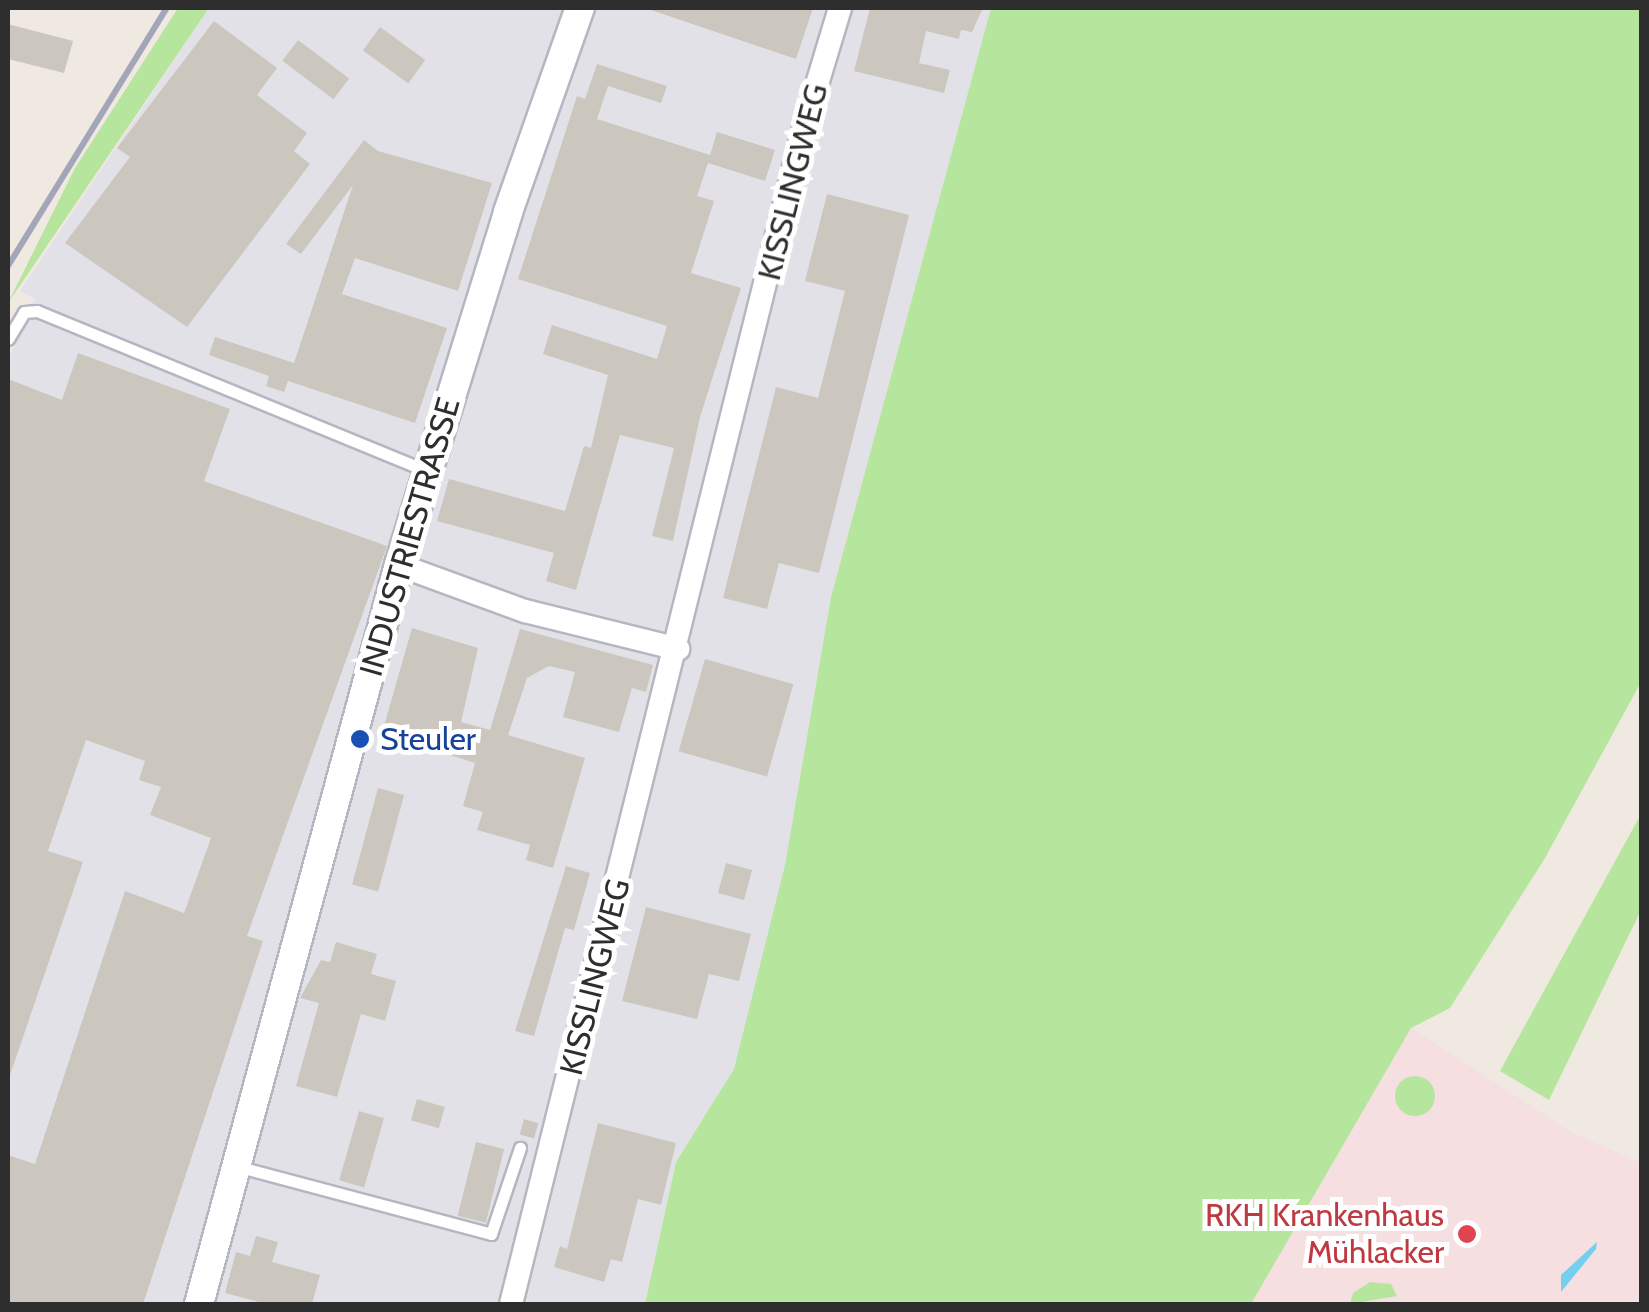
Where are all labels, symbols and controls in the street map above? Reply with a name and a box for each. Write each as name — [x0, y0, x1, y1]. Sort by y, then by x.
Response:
street label: KISSLINGWEG — [750, 80, 836, 284]
street label: INDUSTRIESTRASSE — [352, 393, 468, 681]
place label: Steuler — [380, 720, 476, 758]
marker: Steuler — [349, 728, 371, 750]
street label: KISSLINGWEG — [552, 875, 638, 1079]
place label: RKH Krankenhaus Mühlacker — [1205, 1197, 1444, 1272]
marker: RKH Krankenhaus Mühlacker — [1454, 1221, 1480, 1247]

